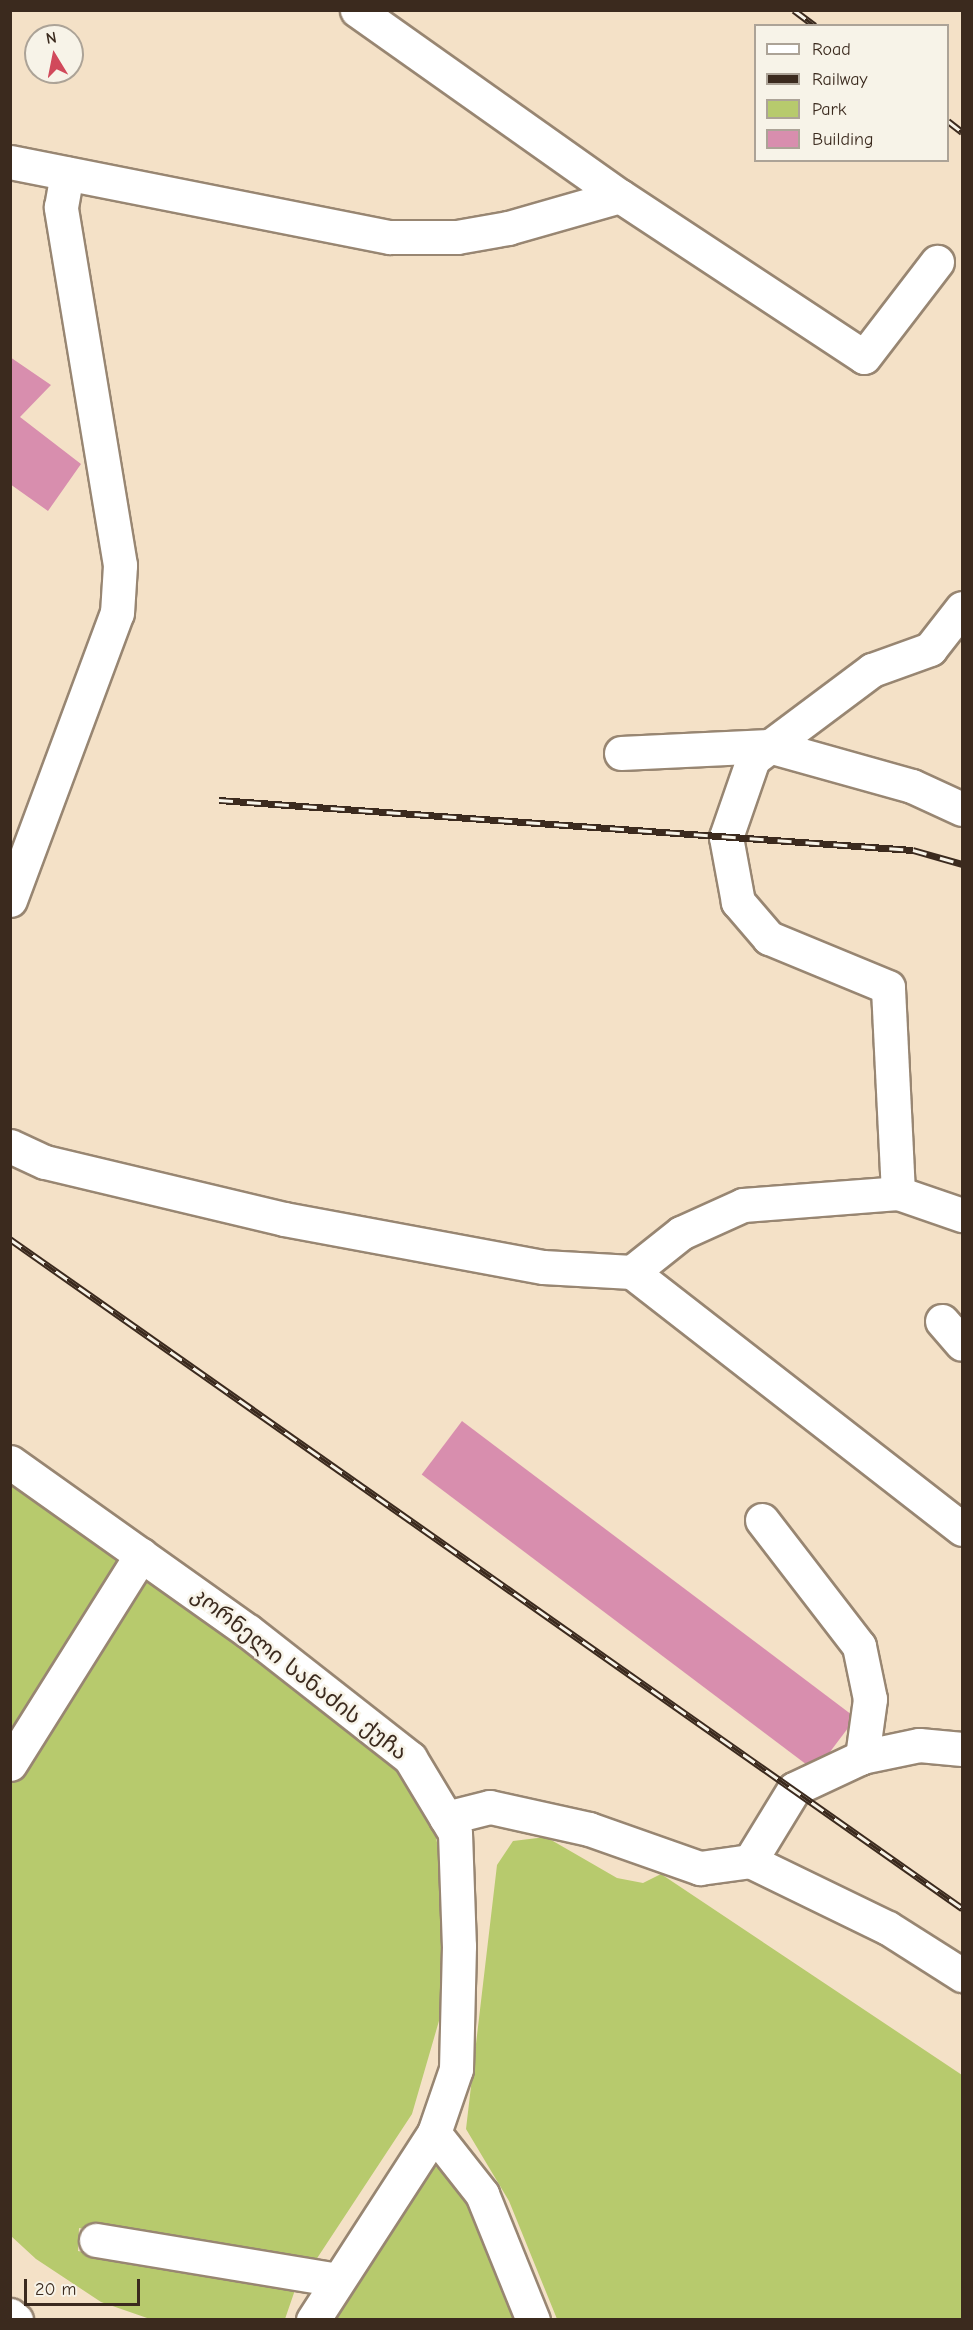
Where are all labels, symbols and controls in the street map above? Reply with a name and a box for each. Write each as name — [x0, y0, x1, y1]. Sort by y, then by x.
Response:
north arrow — [24, 24, 84, 84]
legend — [754, 24, 949, 162]
text: N — [45, 28, 58, 48]
text: Road — [812, 39, 851, 60]
text: Railway — [812, 69, 868, 90]
text: Park — [812, 99, 846, 120]
text: Building — [812, 129, 874, 150]
street label: კორნელი სანაძის ქუჩა — [186, 1582, 412, 1766]
scale bar — [27, 2267, 142, 2305]
text: 20 m — [35, 2279, 76, 2300]

